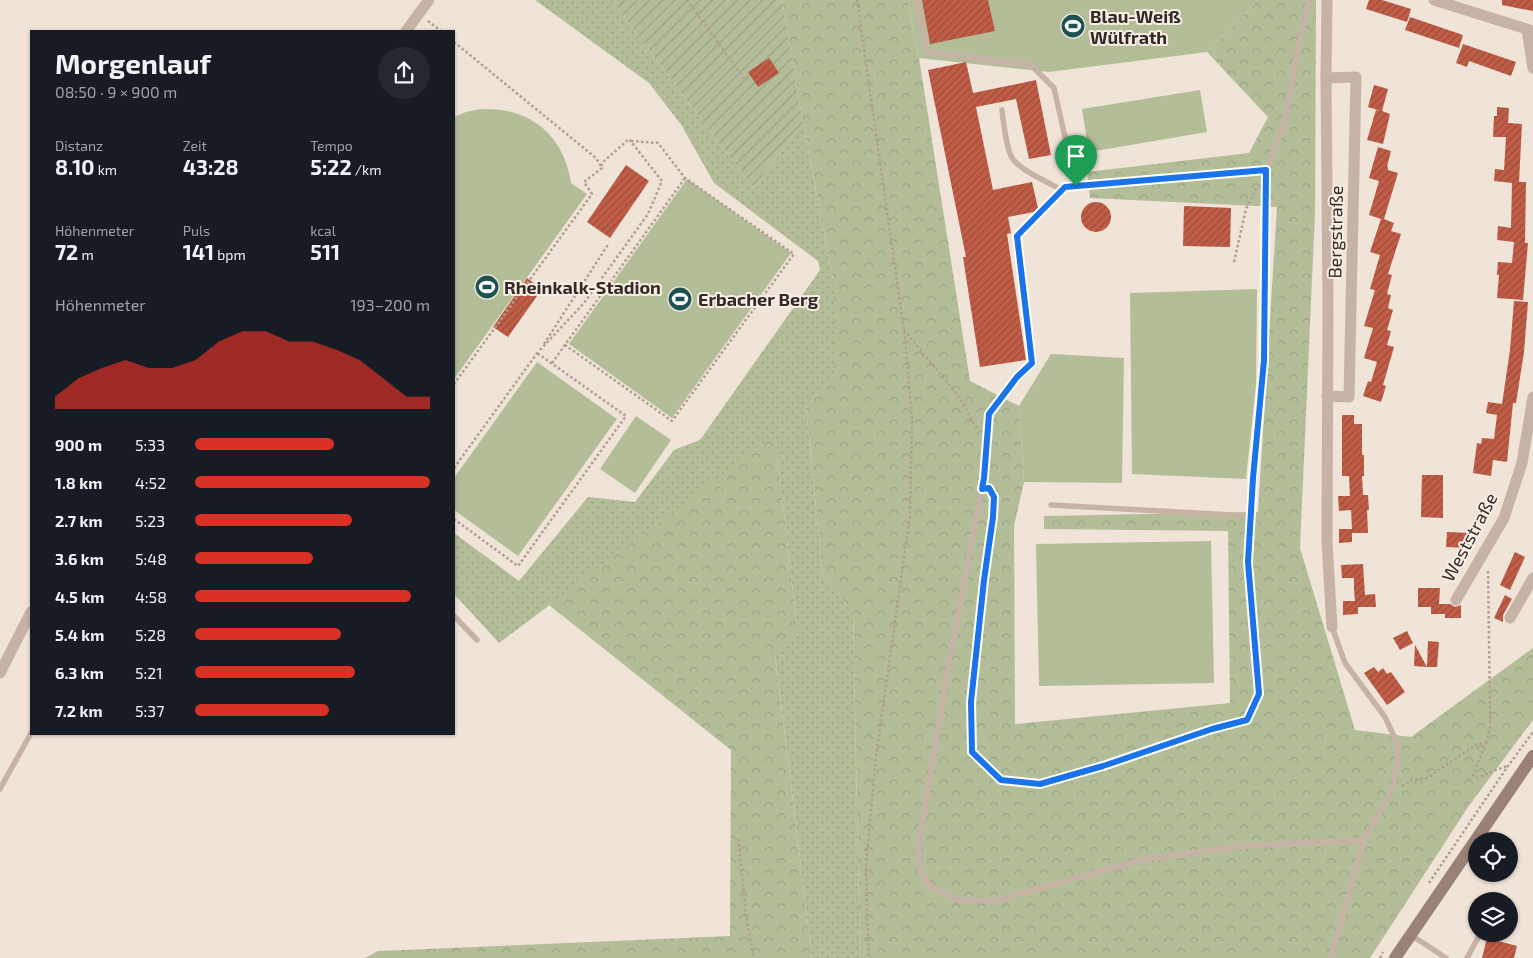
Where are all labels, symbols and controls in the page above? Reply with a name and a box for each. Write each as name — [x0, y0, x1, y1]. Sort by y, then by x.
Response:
place label: Blau-Weiß Wülfrath — [1090, 5, 1181, 48]
sports icon: Blau-Weiß Wülfrath — [1060, 13, 1086, 39]
text: Morgenlauf — [55, 46, 211, 80]
button: share — [378, 47, 430, 99]
text: 08:50 · 9 × 900 m — [55, 82, 177, 101]
pin — [1055, 135, 1097, 186]
text: Distanz — [55, 137, 103, 154]
text: Zeit — [183, 137, 207, 154]
text: Tempo — [310, 137, 353, 154]
icon: arrive — [1062, 142, 1090, 170]
text: 8.10 — [55, 154, 95, 179]
text: 43:28 — [183, 154, 239, 179]
text: 5:22 — [310, 154, 352, 179]
text: km — [95, 161, 117, 178]
text: /km — [352, 161, 381, 178]
street label: Bergstraße — [1323, 185, 1347, 279]
text: Höhenmeter — [55, 222, 134, 239]
text: Puls — [183, 222, 210, 239]
text: kcal — [310, 222, 336, 239]
text: 72 — [55, 239, 78, 264]
text: 141 — [183, 239, 214, 264]
text: 511 — [310, 239, 340, 264]
text: m — [78, 246, 94, 263]
text: bpm — [214, 246, 246, 263]
sports icon: Rheinkalk-Stadion — [474, 274, 500, 300]
place label: Rheinkalk-Stadion — [504, 276, 661, 298]
sports icon: Erbacher Berg — [667, 286, 693, 312]
place label: Erbacher Berg — [698, 288, 819, 310]
text: Höhenmeter — [55, 295, 146, 314]
text: 193–200 m — [350, 295, 430, 314]
text: 900 m — [55, 435, 102, 454]
text: 5:33 — [135, 435, 165, 454]
text: 1.8 km — [55, 473, 102, 492]
text: 4:52 — [135, 473, 166, 492]
street label: Weststraße — [1436, 489, 1502, 585]
text: 2.7 km — [55, 511, 103, 530]
text: 5:23 — [135, 511, 165, 530]
text: 3.6 km — [55, 549, 104, 568]
text: 5:48 — [135, 549, 167, 568]
text: 4.5 km — [55, 587, 104, 606]
text: 4:58 — [135, 587, 167, 606]
text: 5.4 km — [55, 625, 104, 644]
text: 5:28 — [135, 625, 166, 644]
text: 6.3 km — [55, 663, 104, 682]
text: 5:21 — [135, 663, 163, 682]
text: 7.2 km — [55, 701, 102, 720]
text: 5:37 — [135, 701, 164, 720]
map controls — [1468, 832, 1518, 942]
button: locate — [1468, 832, 1518, 882]
button: layers — [1468, 892, 1518, 942]

